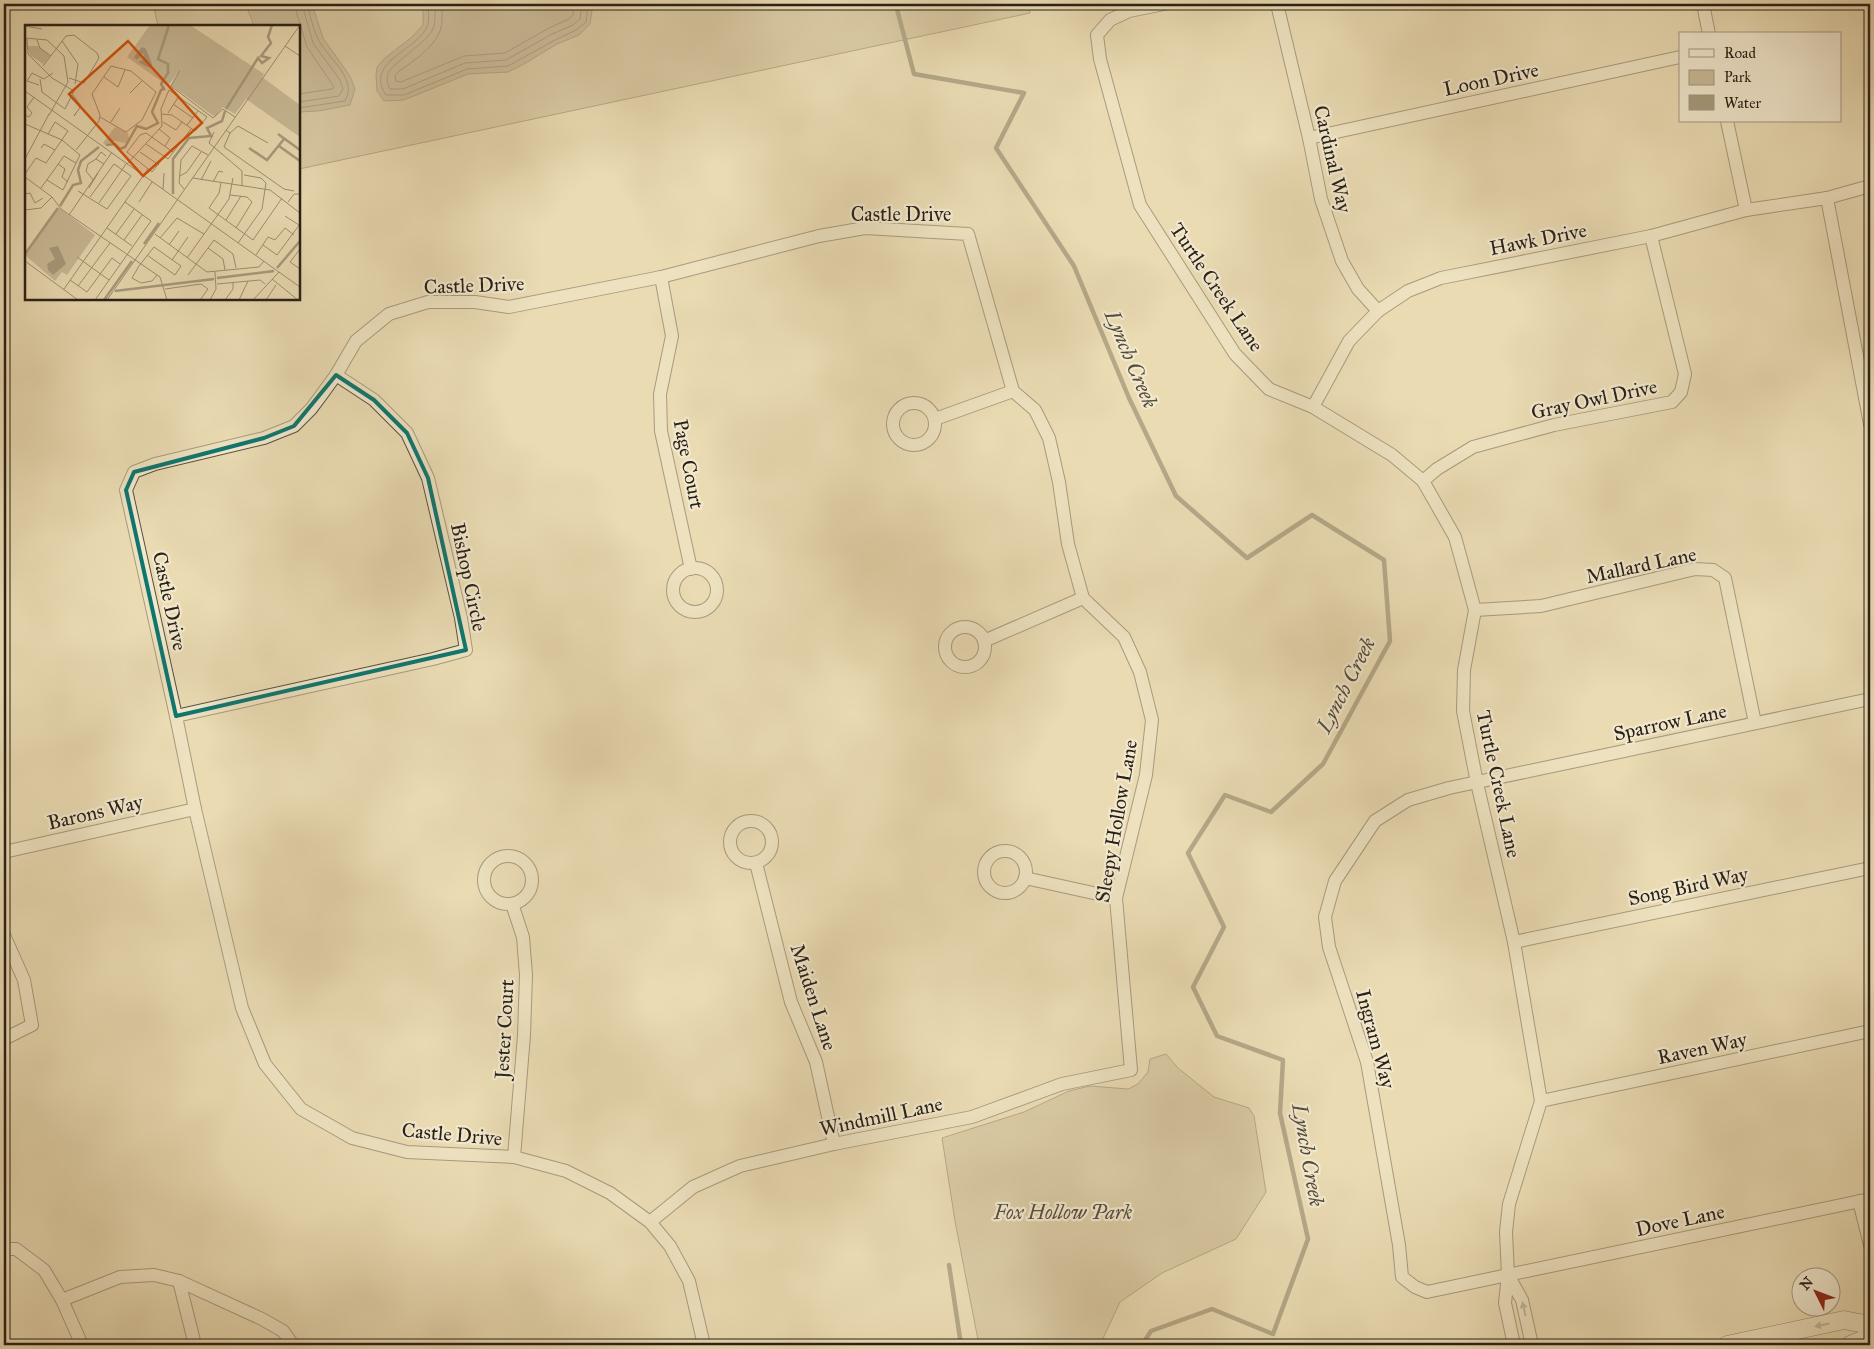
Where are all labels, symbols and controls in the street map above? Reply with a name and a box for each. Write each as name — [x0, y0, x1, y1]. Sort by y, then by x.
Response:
inset map — [25, 25, 300, 300]
legend — [1679, 32, 1842, 122]
text: Road — [1724, 44, 1756, 62]
street label: Loon Drive — [1441, 57, 1541, 101]
text: Park — [1724, 68, 1751, 86]
text: Water — [1724, 94, 1761, 112]
street label: Cardinal Way — [1309, 103, 1357, 216]
street label: Castle Drive — [851, 202, 951, 226]
street label: Turtle Creek Lane — [1165, 218, 1269, 356]
street label: Hawk Drive — [1487, 218, 1589, 260]
street label: Castle Drive — [423, 271, 525, 299]
water label: Lynch Creek — [1098, 305, 1164, 412]
street label: Gray Owl Drive — [1529, 374, 1659, 424]
street label: Page Court — [668, 417, 709, 511]
street label: Bishop Circle — [446, 521, 492, 633]
street label: Mallard Lane — [1583, 542, 1699, 588]
street label: Castle Drive — [148, 549, 192, 653]
water label: Lynch Creek — [1310, 632, 1381, 738]
street label: Sparrow Lane — [1611, 698, 1729, 746]
street label: Turtle Creek Lane — [1472, 708, 1526, 860]
street label: Sleepy Hollow Lane — [1090, 738, 1142, 904]
street label: Barons Way — [45, 789, 146, 835]
street label: Song Bird Way — [1626, 861, 1751, 911]
street label: Maiden Lane — [786, 941, 842, 1053]
street label: Jester Court — [489, 979, 520, 1081]
street label: Ingram Way — [1350, 987, 1401, 1092]
street label: Raven Way — [1655, 1027, 1749, 1069]
street label: Windmill Lane — [817, 1091, 945, 1141]
water label: Lynch Creek — [1286, 1101, 1330, 1209]
street label: Castle Drive — [401, 1118, 503, 1150]
street label: Dove Lane — [1633, 1199, 1727, 1241]
park label: Fox Hollow Park — [993, 1200, 1132, 1224]
north arrow — [1792, 1266, 1842, 1316]
text: N — [1796, 1273, 1817, 1294]
one-way arrow — [1520, 1301, 1528, 1316]
one-way arrow — [1815, 1321, 1830, 1329]

